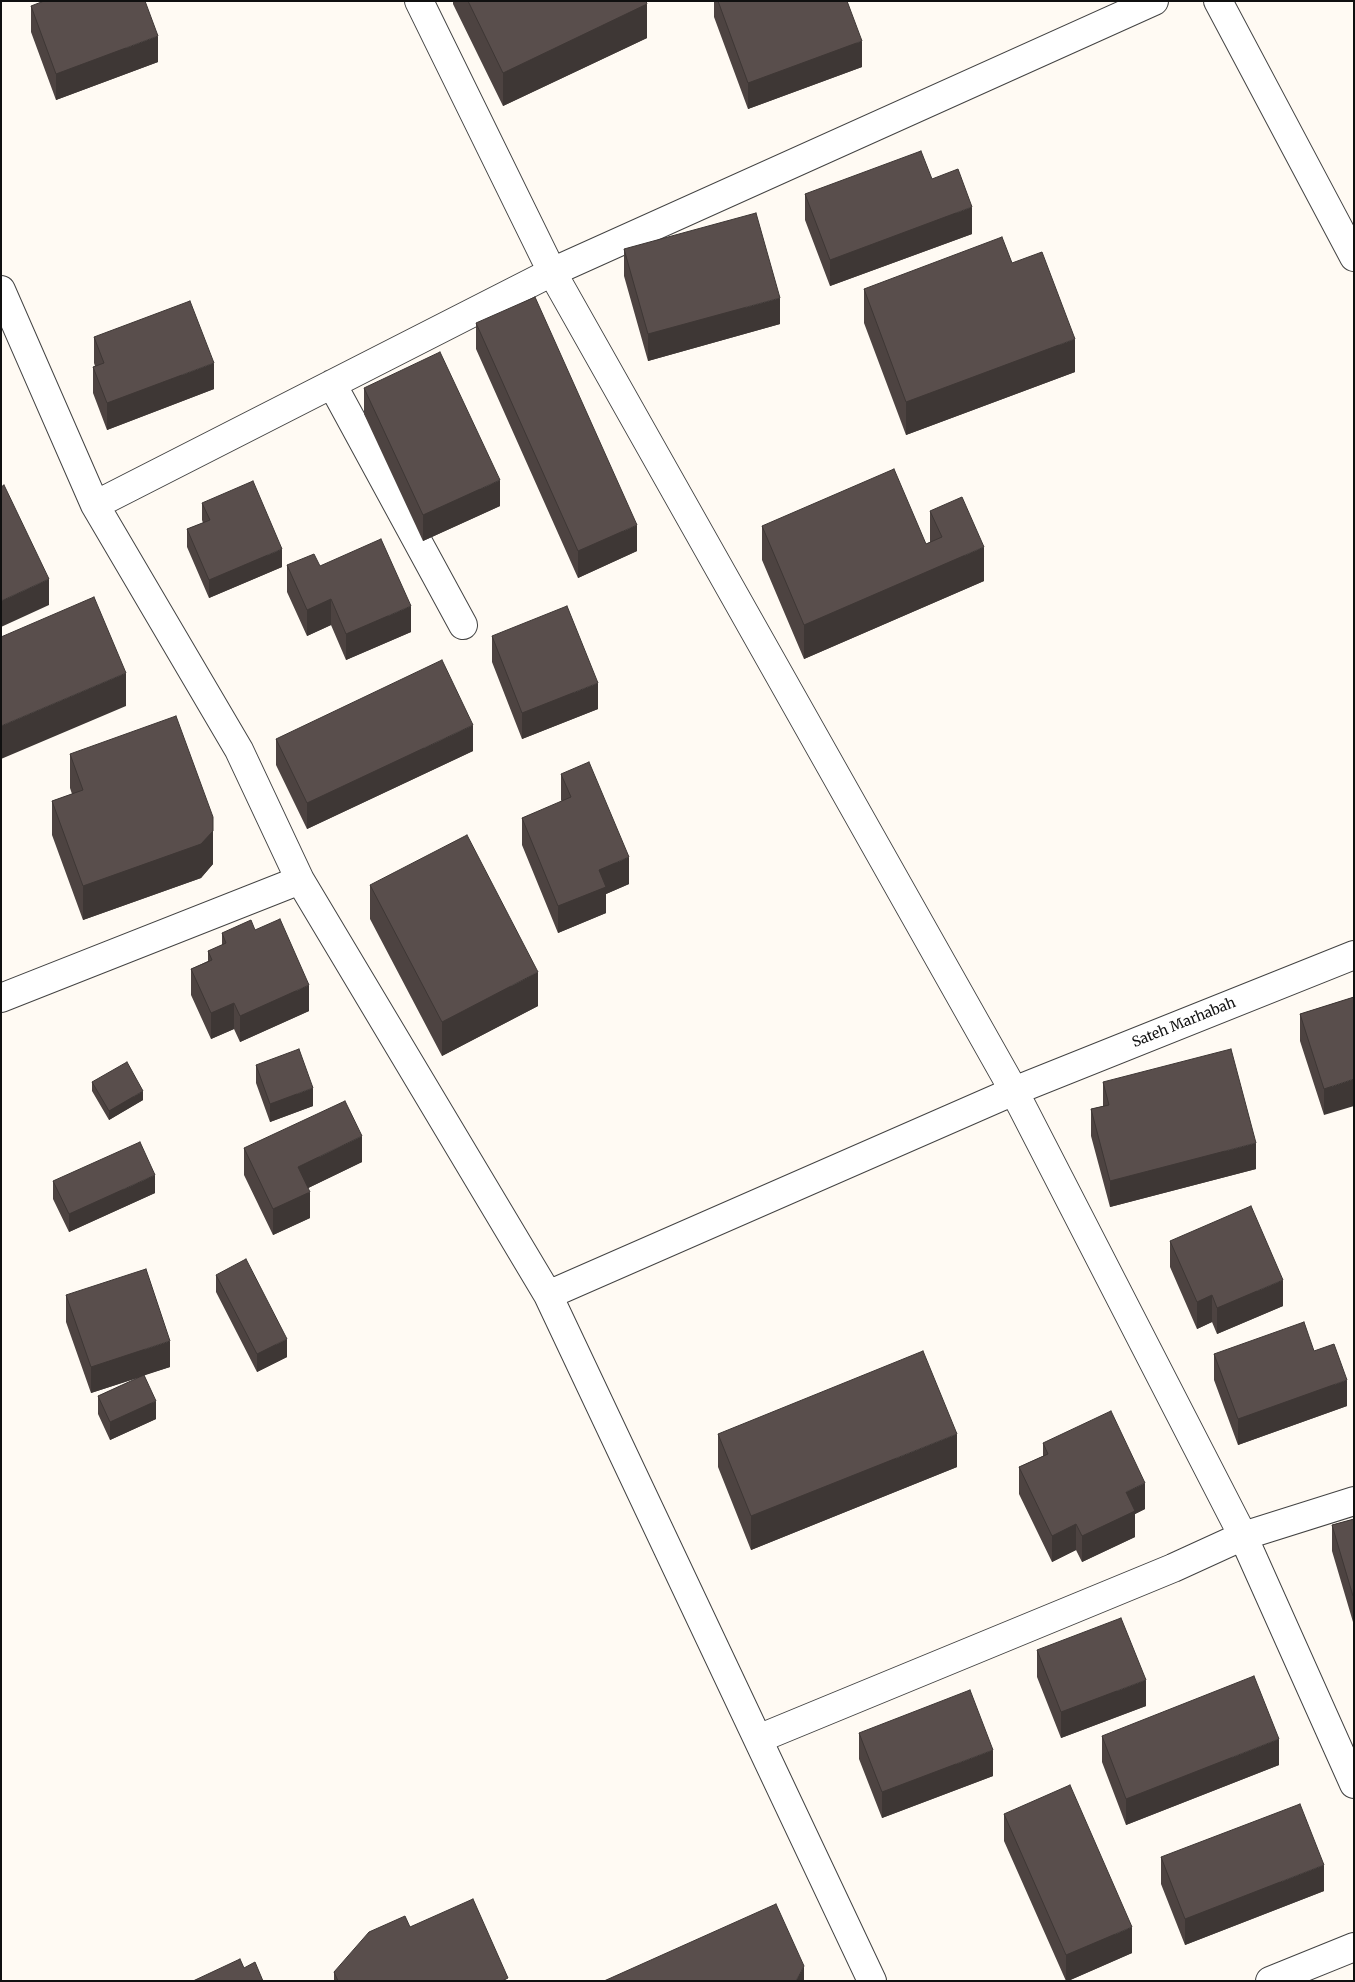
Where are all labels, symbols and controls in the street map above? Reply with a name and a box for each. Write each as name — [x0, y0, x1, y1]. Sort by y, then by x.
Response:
street label: Sateh Marhabah — [1130, 995, 1238, 1051]

